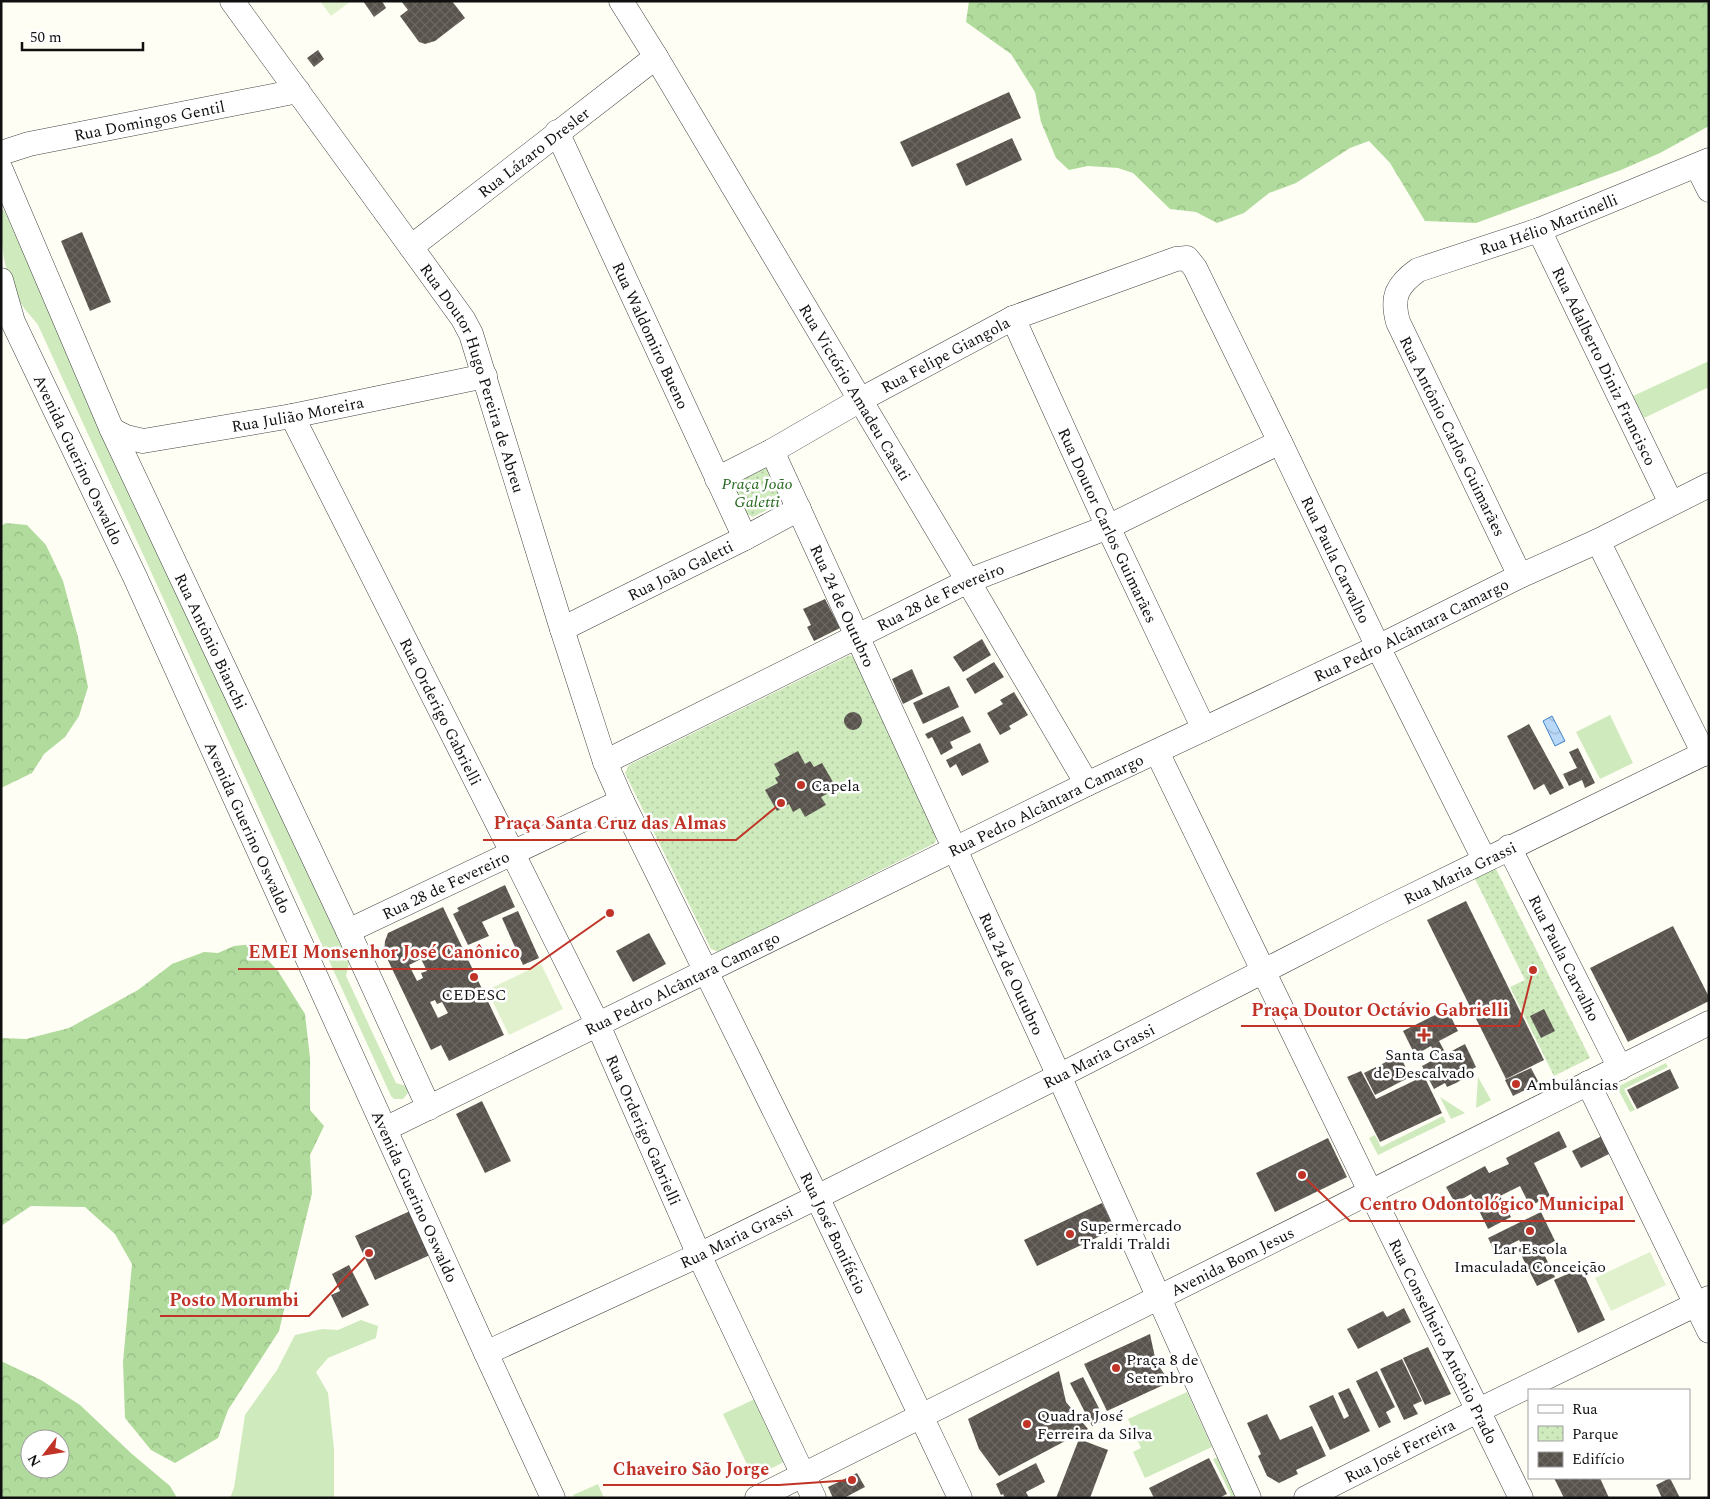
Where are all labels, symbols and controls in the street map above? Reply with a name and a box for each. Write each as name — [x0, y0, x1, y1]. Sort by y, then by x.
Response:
scale bar — [22, 20, 144, 52]
text: 50 m — [30, 26, 62, 49]
street label: Rua Domingos Gentil — [72, 95, 227, 148]
street label: Rua Lázaro Dresler — [473, 102, 595, 204]
street label: Rua Hélio Martinelli — [1476, 188, 1622, 262]
street label: Rua Waldomiro Bueno — [606, 258, 695, 413]
street label: Rua Doutor Hugo Pereira de Abreu — [414, 259, 530, 496]
street label: Rua Adalberto Diniz Francisco — [1546, 263, 1662, 470]
street label: Rua Victório Amadeu Casati — [793, 299, 917, 486]
street label: Rua Felipe Giangola — [877, 311, 1015, 400]
street label: Rua Antônio Carlos Guimarães — [1393, 332, 1511, 541]
street label: Avenida Guerino Oswaldo — [27, 371, 129, 549]
street label: Rua Julião Moreira — [230, 390, 366, 439]
street label: Rua Doutor Carlos Guimarães — [1051, 424, 1163, 627]
park label: Praça João Galetti — [721, 472, 793, 514]
street label: Rua Paula Carvalho — [1295, 492, 1376, 628]
street label: Rua João Galetti — [624, 535, 738, 608]
street label: Rua 24 de Outubro — [803, 541, 881, 671]
street label: Rua 28 de Fevereiro — [873, 557, 1008, 638]
street label: Rua Antônio Bianchi — [168, 569, 253, 714]
street label: Rua Pedro Alcântara Camargo — [1310, 573, 1513, 689]
street label: Rua Orderigo Gabrielli — [393, 634, 488, 790]
street label: Avenida Guerino Oswaldo — [198, 738, 297, 917]
street label: Rua Pedro Alcântara Camargo — [944, 748, 1148, 863]
place label: Capela — [811, 774, 860, 798]
marker: Capela — [795, 779, 807, 791]
callout: Praça Santa Cruz das Almas — [483, 807, 736, 840]
text: Praça Santa Cruz das Almas — [493, 810, 727, 837]
street label: Rua Maria Grassi — [1400, 836, 1521, 911]
street label: Rua 28 de Fevereiro — [378, 845, 514, 926]
street label: Rua Paula Carvalho — [1522, 891, 1606, 1026]
street label: Rua 24 de Outubro — [972, 909, 1050, 1039]
street label: Rua Pedro Alcântara Camargo — [581, 926, 784, 1042]
callout: EMEI Monsenhor José Canônico — [238, 936, 530, 969]
text: EMEI Monsenhor José Canônico — [248, 939, 520, 966]
marker: CEDESC — [468, 971, 480, 983]
place label: CEDESC — [442, 983, 507, 1007]
callout: Praça Doutor Octávio Gabrielli — [1241, 993, 1519, 1026]
text: Praça Doutor Octávio Gabrielli — [1251, 997, 1509, 1024]
street label: Rua Maria Grassi — [1039, 1018, 1159, 1095]
marker: Santa Casa de Descalvado — [1417, 1028, 1431, 1042]
place label: Santa Casa de Descalvado — [1374, 1043, 1474, 1085]
street label: Rua Orderigo Gabrielli — [599, 1051, 687, 1209]
place label: Ambulâncias — [1526, 1073, 1619, 1097]
marker: Ambulâncias — [1510, 1078, 1522, 1090]
street label: Avenida Guerino Oswaldo — [365, 1107, 463, 1286]
street label: Rua José Bonifácio — [793, 1168, 872, 1298]
callout: Centro Odontológico Municipal — [1350, 1188, 1635, 1221]
text: Centro Odontológico Municipal — [1360, 1191, 1625, 1218]
street label: Rua Maria Grassi — [676, 1200, 797, 1275]
place label: Supermercado Traldi Traldi — [1080, 1214, 1182, 1256]
street label: Avenida Bom Jesus — [1167, 1221, 1299, 1303]
marker: Lar Escola Imaculada Conceição — [1524, 1225, 1536, 1237]
marker: Supermercado Traldi Traldi — [1064, 1228, 1076, 1240]
street label: Rua Conselheiro Antônio Prado — [1382, 1235, 1503, 1448]
place label: Lar Escola Imaculada Conceição — [1454, 1237, 1606, 1279]
callout: Posto Morumbi — [160, 1283, 309, 1316]
text: Posto Morumbi — [169, 1287, 299, 1314]
place label: Praça 8 de Setembro — [1126, 1348, 1199, 1390]
marker: Praça 8 de Setembro — [1110, 1362, 1122, 1374]
legend — [1528, 1389, 1690, 1479]
text: Rua — [1572, 1398, 1598, 1421]
place label: Quadra José Ferreira da Silva — [1037, 1404, 1153, 1446]
street label: Rua José Ferreira — [1340, 1413, 1460, 1490]
marker: Quadra José Ferreira da Silva — [1021, 1418, 1033, 1430]
text: Parque — [1572, 1423, 1619, 1446]
north arrow — [20, 1429, 70, 1479]
text: Edifício — [1572, 1448, 1625, 1471]
text: N — [22, 1450, 46, 1471]
callout: Chaveiro São Jorge — [603, 1452, 779, 1485]
text: Chaveiro São Jorge — [613, 1456, 769, 1483]

